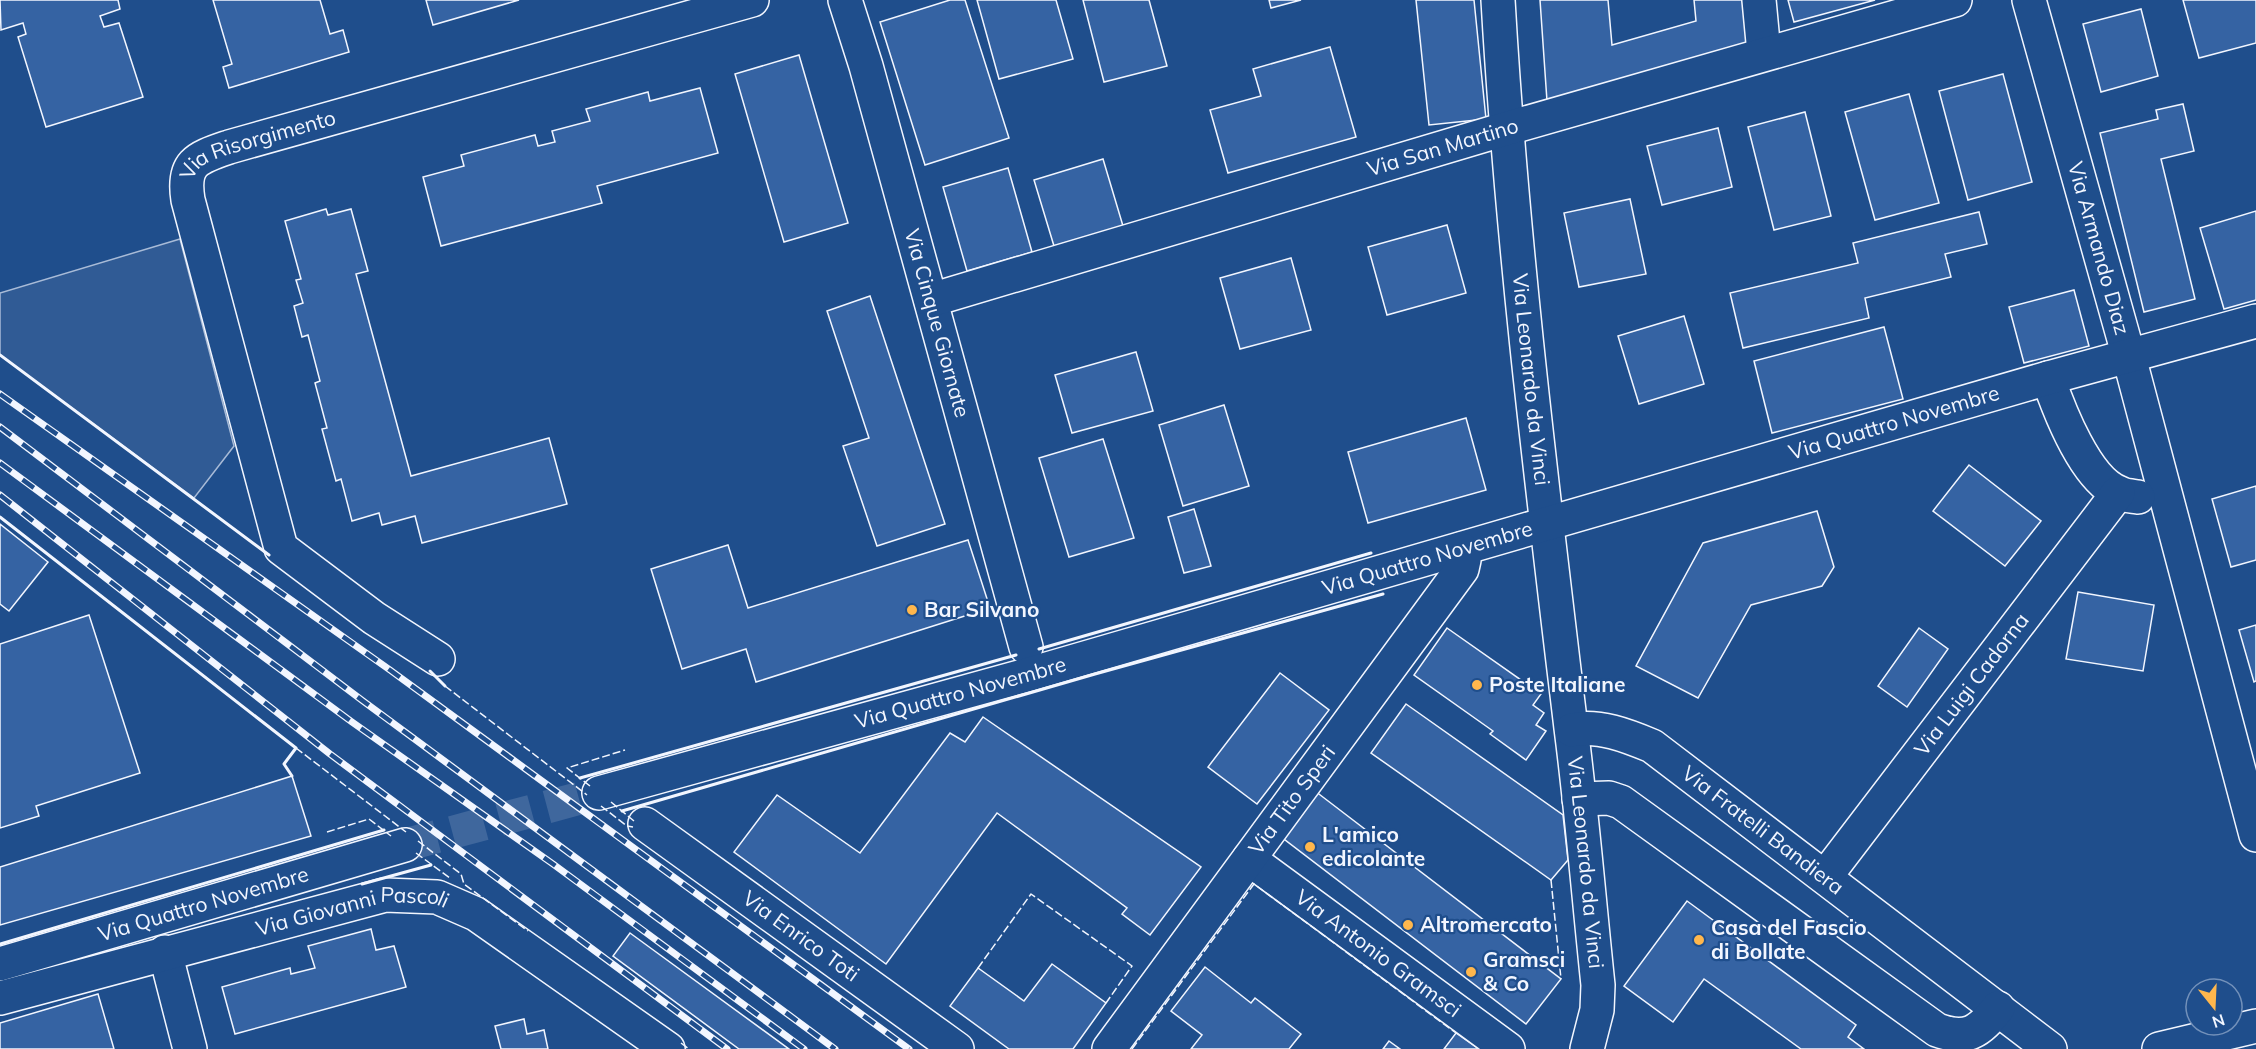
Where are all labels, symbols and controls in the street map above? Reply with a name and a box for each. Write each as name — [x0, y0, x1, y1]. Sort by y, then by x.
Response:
street label: Via Risorgimento — [173, 104, 338, 183]
street label: Via San Martino — [1364, 112, 1521, 181]
street label: Via Armando Diaz — [2063, 159, 2136, 338]
street label: Via Cinque Giornate — [899, 226, 976, 420]
street label: Via Leonardo da Vinci — [1508, 272, 1556, 487]
street label: Via Quattro Novembre — [1785, 379, 2002, 465]
street label: Via Quattro Novembre — [1319, 515, 1535, 600]
place label: Bar Silvano — [924, 596, 1039, 622]
marker: Bar Silvano — [905, 603, 919, 617]
street label: Via Luigi Cadorna — [1908, 607, 2034, 761]
street label: Via Quattro Novembre — [852, 650, 1069, 734]
place label: Poste Italiane — [1489, 671, 1626, 697]
marker: Poste Italiane — [1470, 678, 1484, 692]
street label: Via Tito Speri — [1242, 739, 1340, 860]
street label: Via Leonardo da Vinci — [1563, 755, 1610, 970]
street label: Via Fratelli Bandiera — [1677, 759, 1850, 900]
place label: L'amico edicolante — [1322, 821, 1425, 871]
marker: L'amico edicolante — [1303, 840, 1317, 854]
street label: Via Quattro Novembre — [95, 860, 311, 946]
street label: Via Giovanni Pascoli — [253, 881, 454, 941]
street label: Via Antonio Gramsci — [1291, 883, 1467, 1022]
street label: Via Enrico Toti — [738, 885, 865, 986]
place label: Altromercato — [1420, 911, 1552, 937]
place label: Casa del Fascio di Bollate — [1711, 914, 1867, 964]
marker: Altromercato — [1401, 918, 1415, 932]
marker: Casa del Fascio di Bollate — [1692, 933, 1706, 947]
place label: Gramsci & Co — [1483, 946, 1565, 996]
marker: Gramsci & Co — [1464, 965, 1478, 979]
north arrow — [2184, 977, 2244, 1037]
text: N — [2210, 1010, 2227, 1033]

